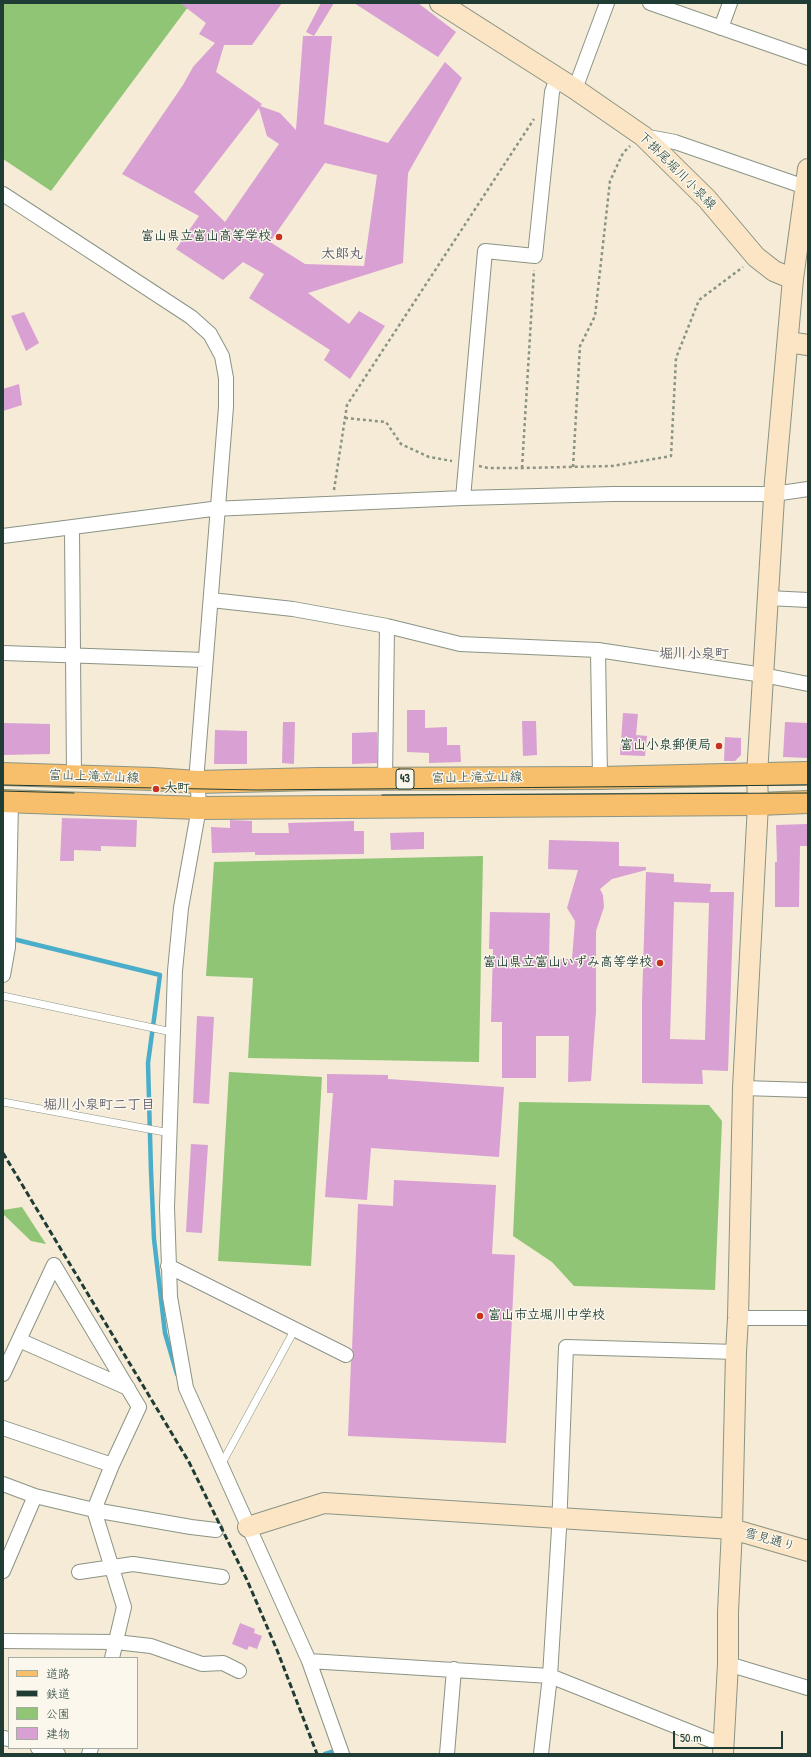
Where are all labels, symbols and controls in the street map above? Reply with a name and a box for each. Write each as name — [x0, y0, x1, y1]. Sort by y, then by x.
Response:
street label: 下掛尾堀川小泉線 — [635, 129, 719, 213]
place label: 富山県立富山高等学校 — [141, 229, 271, 245]
marker: 富山県立富山高等学校 — [274, 232, 284, 242]
district label: 太郎丸 — [321, 246, 363, 262]
district label: 堀川小泉町 — [659, 646, 729, 662]
place label: 富山小泉郵便局 — [620, 738, 711, 754]
marker: 富山小泉郵便局 — [714, 741, 724, 751]
street label: 富山上滝立山線 — [48, 768, 140, 786]
road number: 43 — [396, 769, 414, 789]
street label: 富山上滝立山線 — [431, 769, 523, 787]
place label: 大町 — [164, 781, 190, 797]
marker: 大町 — [151, 784, 161, 794]
place label: 富山県立富山いずみ高等学校 — [483, 955, 652, 971]
marker: 富山県立富山いずみ高等学校 — [655, 958, 665, 968]
district label: 堀川小泉町二丁目 — [43, 1097, 155, 1113]
place label: 富山市立堀川中学校 — [488, 1308, 605, 1324]
marker: 富山市立堀川中学校 — [475, 1311, 485, 1321]
street label: 雪見通り — [743, 1525, 797, 1555]
legend — [8, 1657, 138, 1749]
text: 道路 — [46, 1665, 70, 1682]
text: 鉄道 — [46, 1685, 70, 1702]
text: 公園 — [46, 1705, 70, 1722]
scale bar — [675, 1723, 785, 1749]
text: 建物 — [46, 1725, 70, 1742]
text: 50 m — [680, 1729, 701, 1746]

